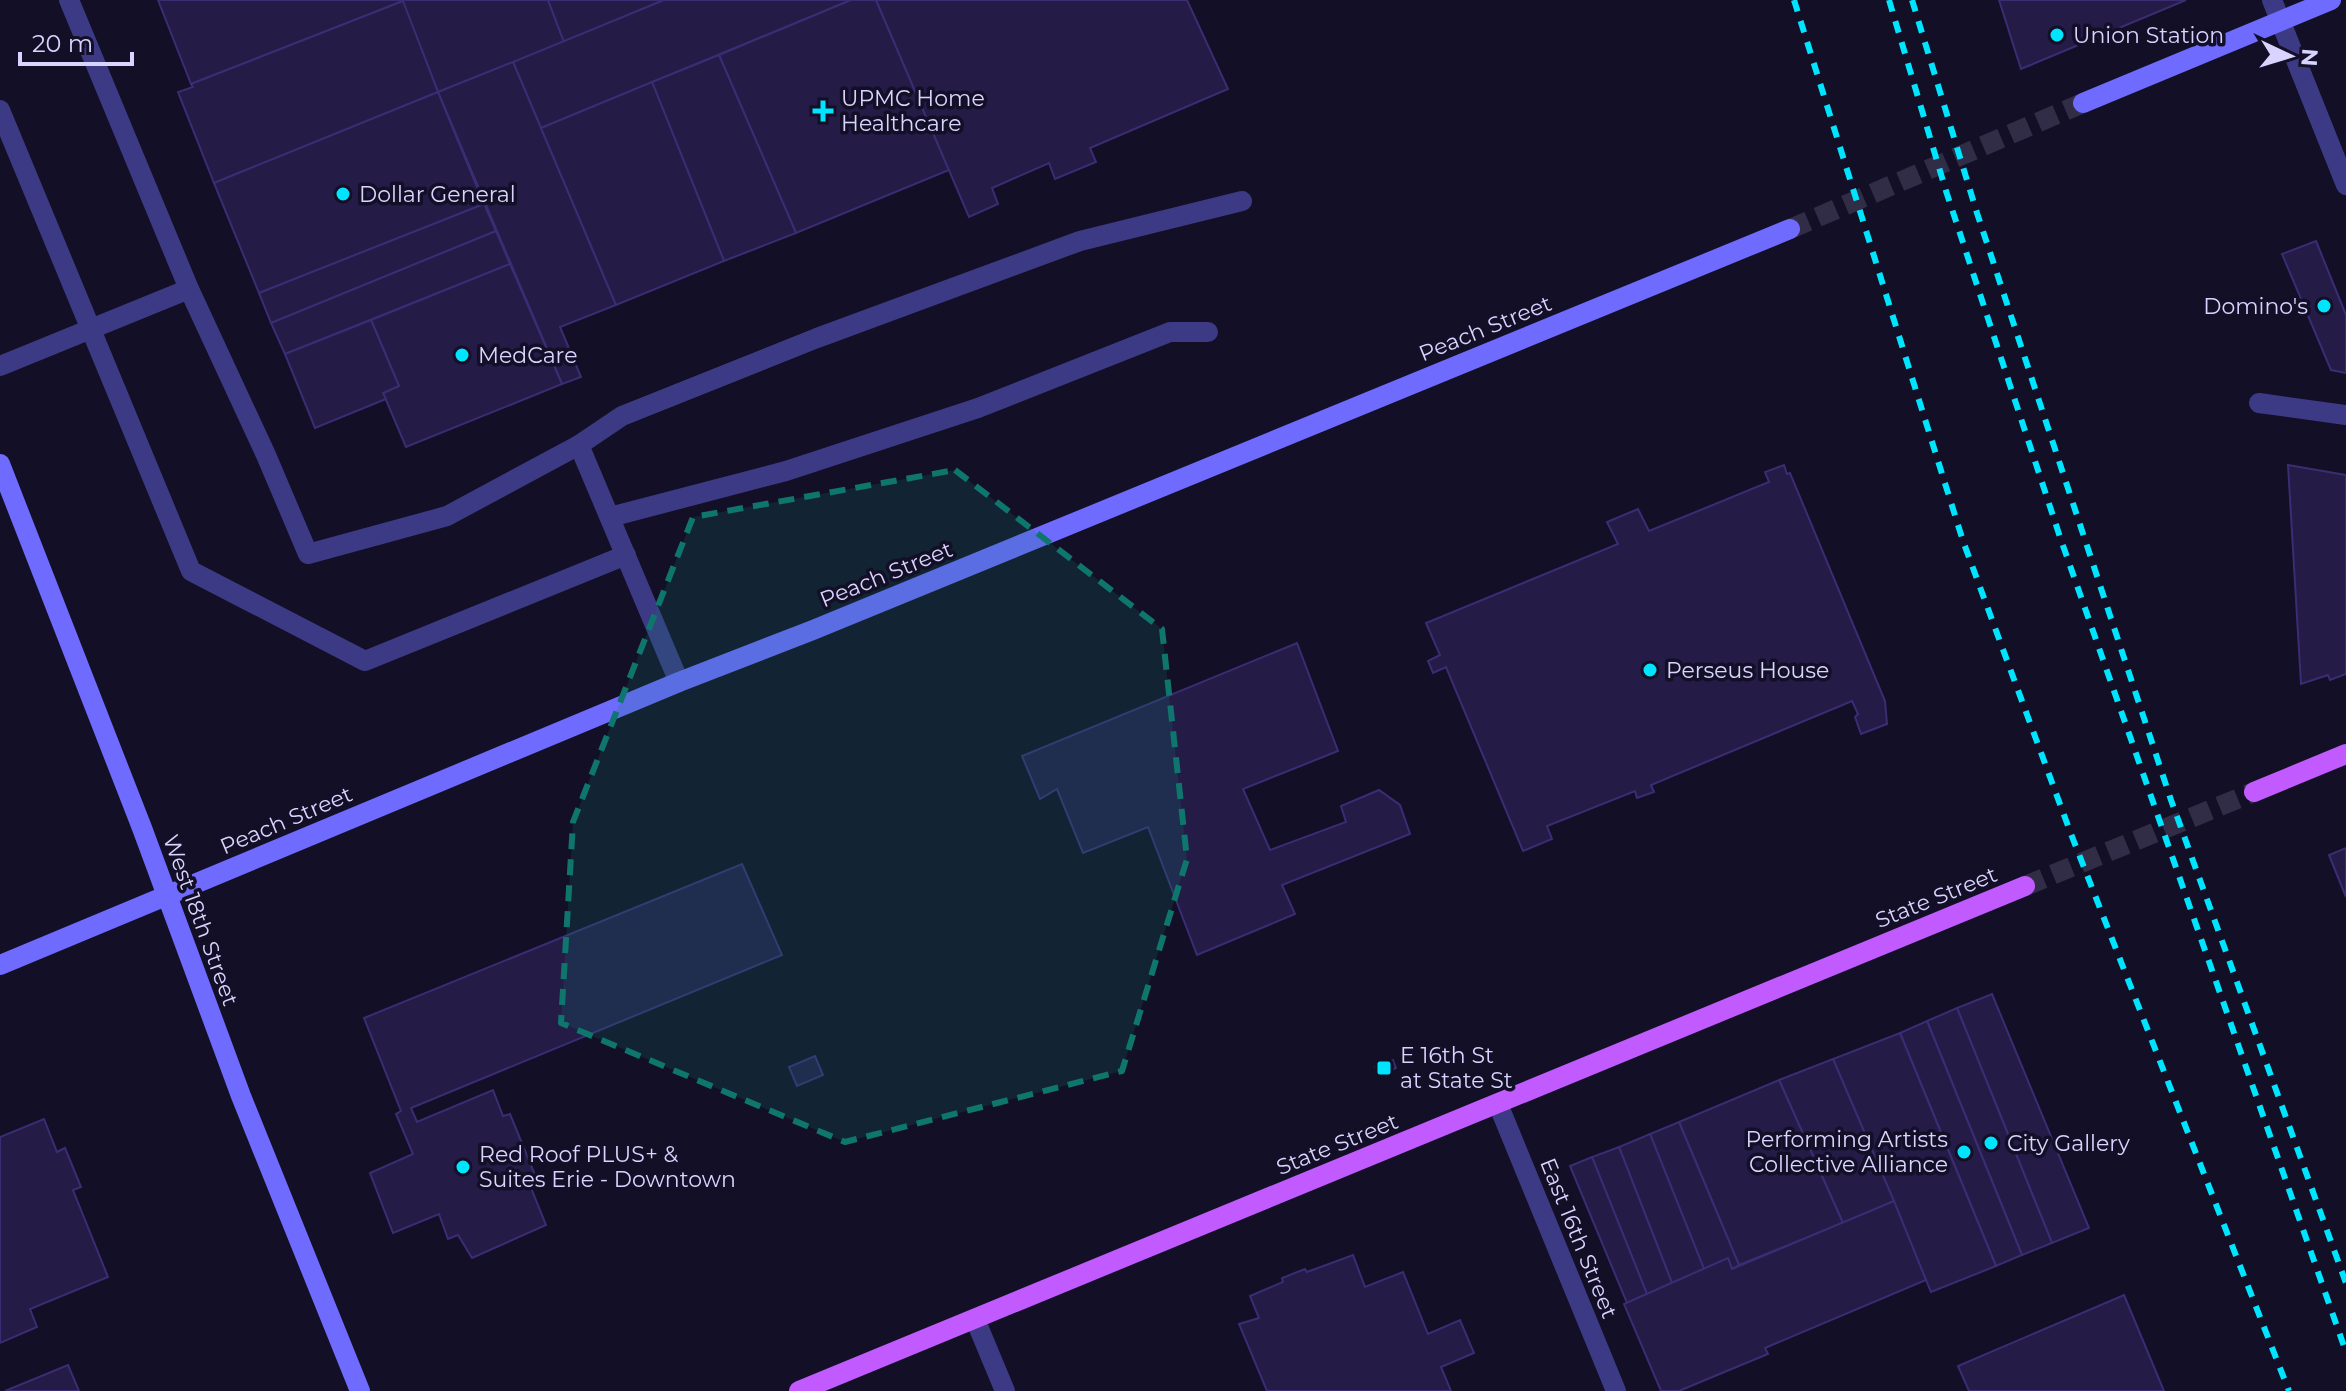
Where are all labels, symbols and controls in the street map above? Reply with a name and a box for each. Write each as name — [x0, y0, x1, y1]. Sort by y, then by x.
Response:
scale bar — [20, 16, 132, 66]
north arrow — [2250, 16, 2330, 96]
place label: Union Station — [2073, 22, 2224, 49]
marker: Union Station — [2048, 26, 2066, 44]
text: 20 m — [32, 29, 93, 58]
text: N — [2295, 48, 2324, 67]
place label: UPMC Home Healthcare — [841, 85, 985, 137]
marker: UPMC Home Healthcare — [812, 100, 834, 122]
place label: Dollar General — [359, 181, 516, 208]
marker: Dollar General — [334, 185, 352, 203]
street label: Peach Street — [1415, 290, 1556, 367]
place label: Domino's — [2203, 293, 2308, 320]
marker: Domino's — [2315, 297, 2333, 315]
place label: MedCare — [478, 342, 577, 369]
marker: MedCare — [453, 346, 471, 364]
street label: Peach Street — [816, 536, 957, 613]
place label: Perseus House — [1666, 657, 1829, 684]
marker: Perseus House — [1641, 661, 1659, 679]
street label: Peach Street — [216, 780, 356, 860]
street label: West 18th Street — [157, 831, 244, 1009]
street label: State Street — [1871, 861, 2001, 934]
place label: E 16th St at State St — [1400, 1042, 1513, 1094]
marker: E 16th St at State St — [1375, 1059, 1393, 1077]
street label: State Street — [1272, 1108, 1402, 1181]
place label: Performing Artists Collective Alliance — [1746, 1126, 1948, 1178]
place label: City Gallery — [2007, 1130, 2130, 1157]
marker: City Gallery — [1982, 1134, 2000, 1152]
place label: Red Roof PLUS+ & Suites Erie - Downtown — [479, 1141, 736, 1193]
marker: Performing Artists Collective Alliance — [1955, 1143, 1973, 1161]
street label: East 16th Street — [1534, 1154, 1623, 1322]
marker: Red Roof PLUS+ & Suites Erie - Downtown — [454, 1158, 472, 1176]

